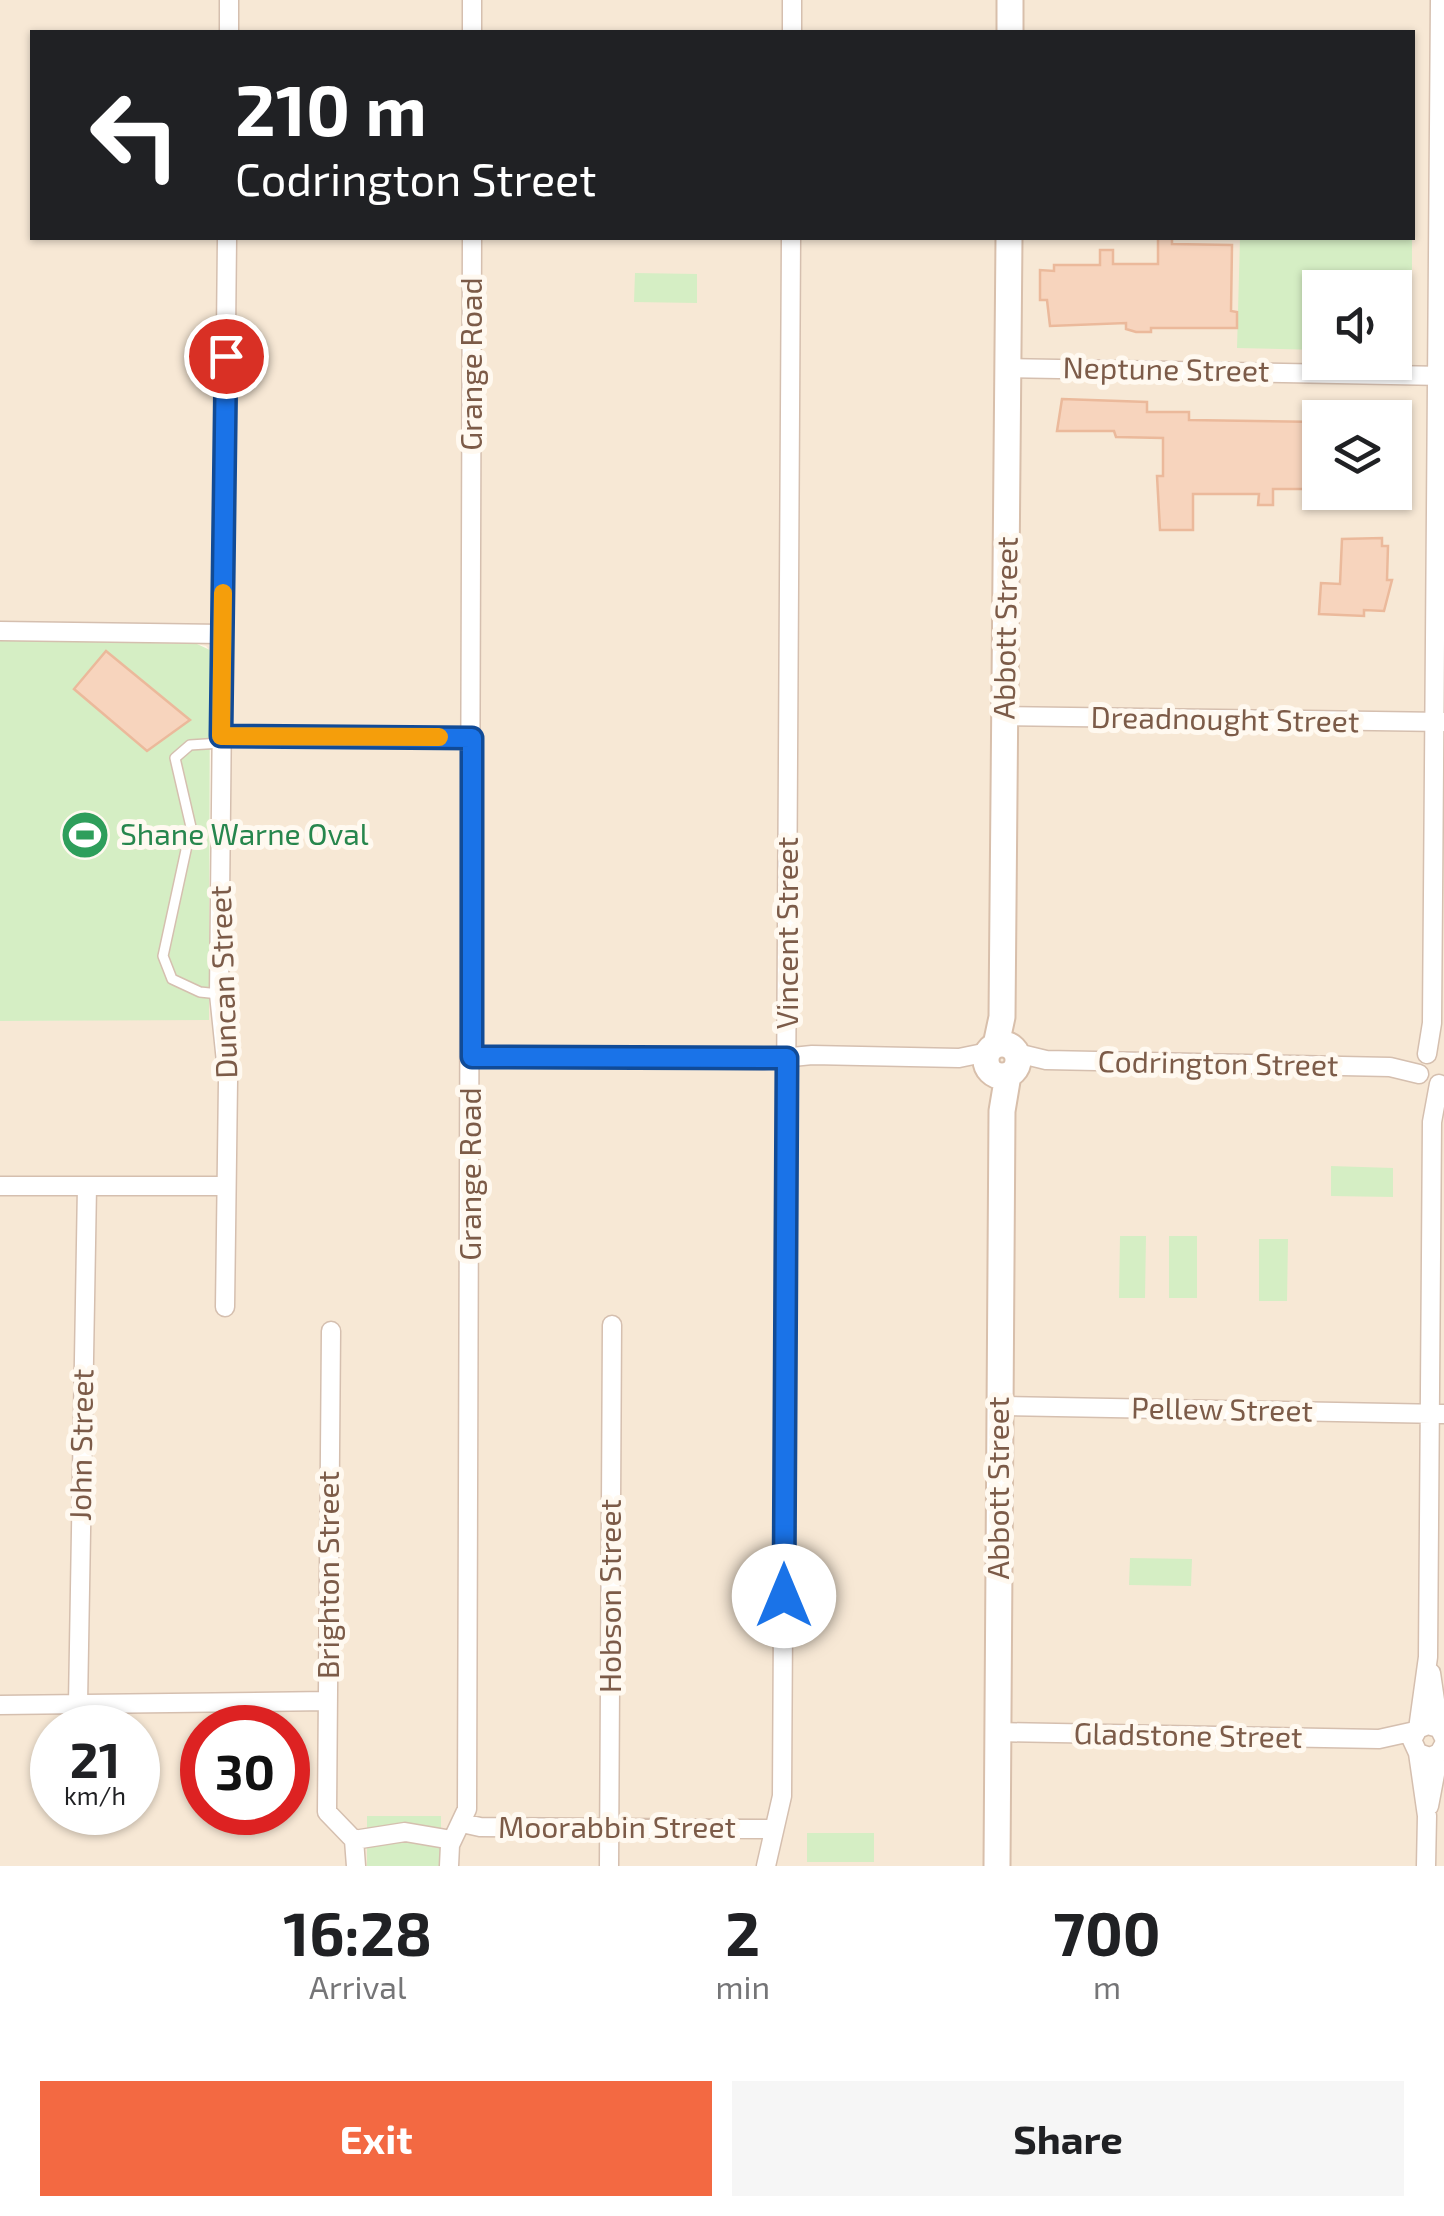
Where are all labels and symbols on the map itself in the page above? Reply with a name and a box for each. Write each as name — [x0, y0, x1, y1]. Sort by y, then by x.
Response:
street label: Grange Road — [452, 277, 488, 451]
pin — [184, 314, 269, 399]
street label: Neptune Street — [1062, 348, 1270, 388]
street label: Abbott Street — [984, 536, 1024, 720]
street label: Dreadnought Street — [1090, 698, 1360, 738]
sports icon: Shane Warne Oval — [59, 809, 111, 861]
place label: Shane Warne Oval — [120, 815, 369, 851]
street label: Vincent Street — [768, 837, 804, 1029]
street label: Duncan Street — [201, 885, 243, 1079]
street label: Codrington Street — [1097, 1042, 1339, 1082]
street label: Grange Road — [451, 1087, 487, 1261]
street label: John Street — [61, 1369, 99, 1521]
street label: Pellew Street — [1131, 1388, 1313, 1428]
street label: Abbott Street — [979, 1397, 1015, 1579]
street label: Brighton Street — [309, 1471, 345, 1679]
street label: Hobson Street — [591, 1499, 627, 1693]
position arrow — [732, 1544, 836, 1648]
speed limit sign: 30 — [180, 1705, 310, 1835]
street label: Gladstone Street — [1073, 1714, 1303, 1754]
street label: Moorabbin Street — [498, 1808, 736, 1844]

